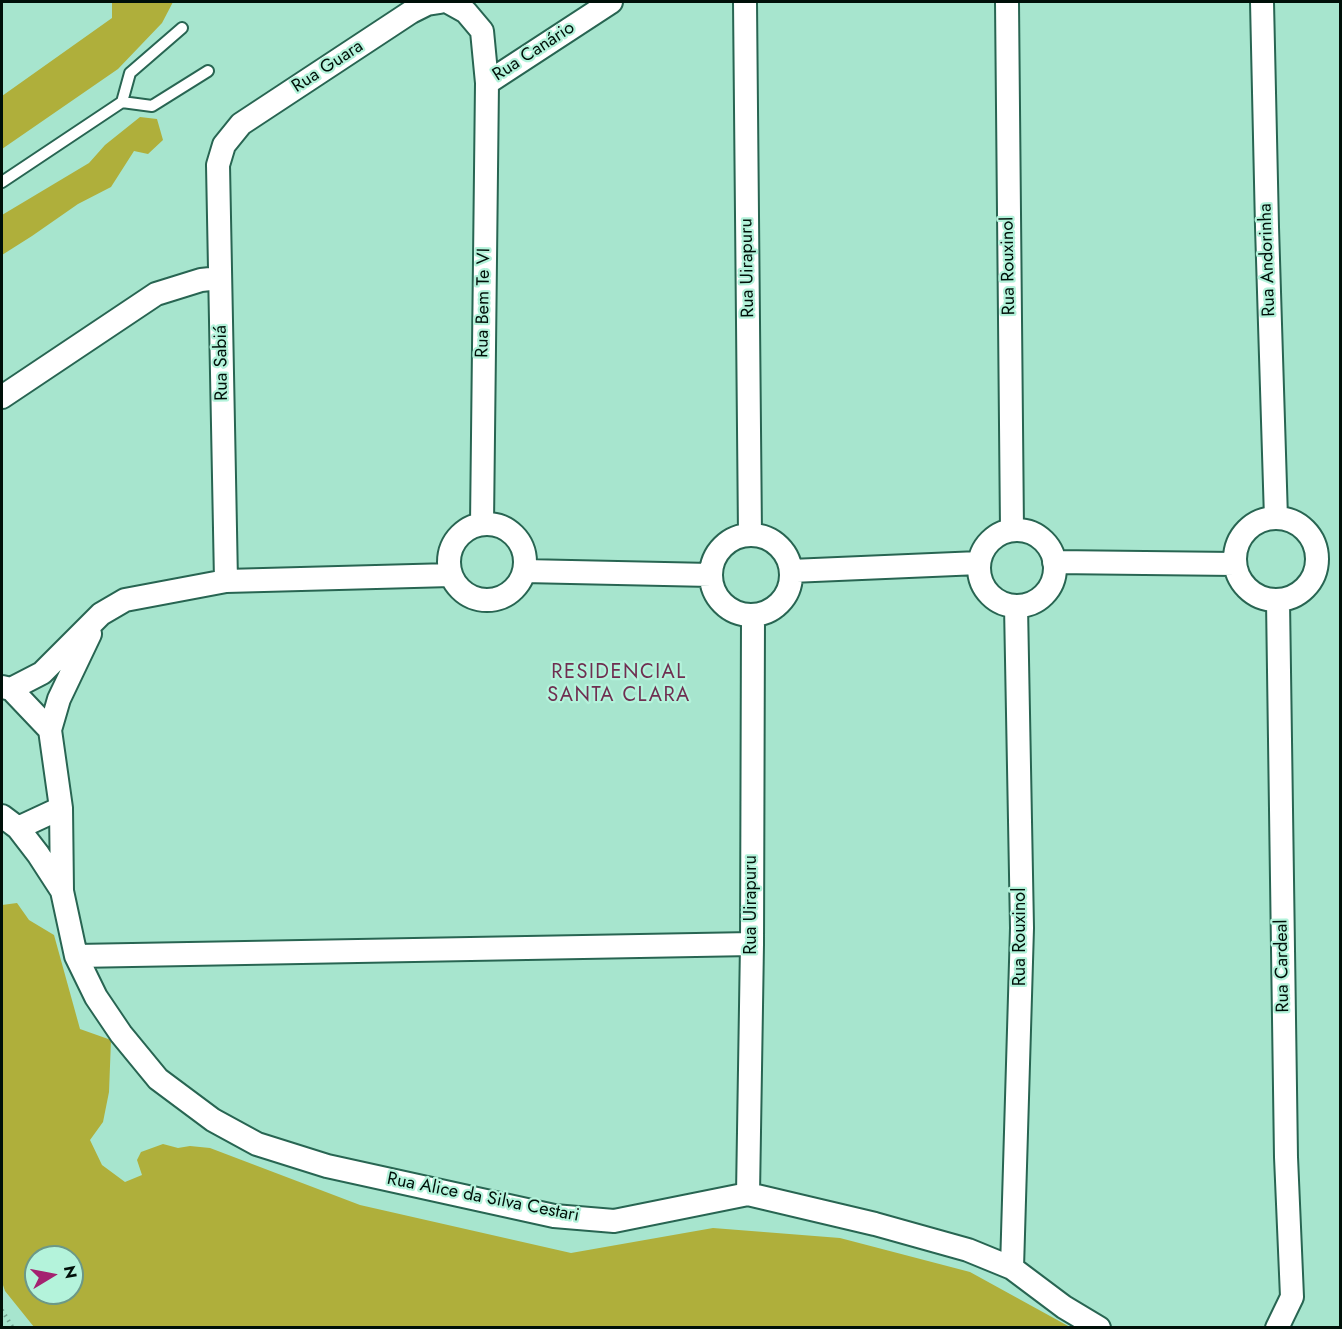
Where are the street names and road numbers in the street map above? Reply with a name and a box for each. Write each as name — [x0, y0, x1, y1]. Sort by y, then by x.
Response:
street label: Rua Canário — [489, 17, 579, 87]
street label: Rua Guara — [288, 36, 368, 98]
street label: Rua Andorinha — [1255, 203, 1281, 317]
street label: Rua Rouxinol — [997, 217, 1021, 315]
street label: Rua Uirapuru — [736, 218, 760, 318]
street label: Rua Bem Te VI — [472, 248, 496, 358]
street label: Rua Sabiá — [211, 325, 233, 401]
street label: Rua Uirapuru — [741, 855, 763, 955]
street label: Rua Rouxinol — [1010, 888, 1032, 986]
street label: Rua Cardeal — [1271, 919, 1295, 1013]
street label: Rua Alice da Silva Cestari — [385, 1169, 581, 1227]

